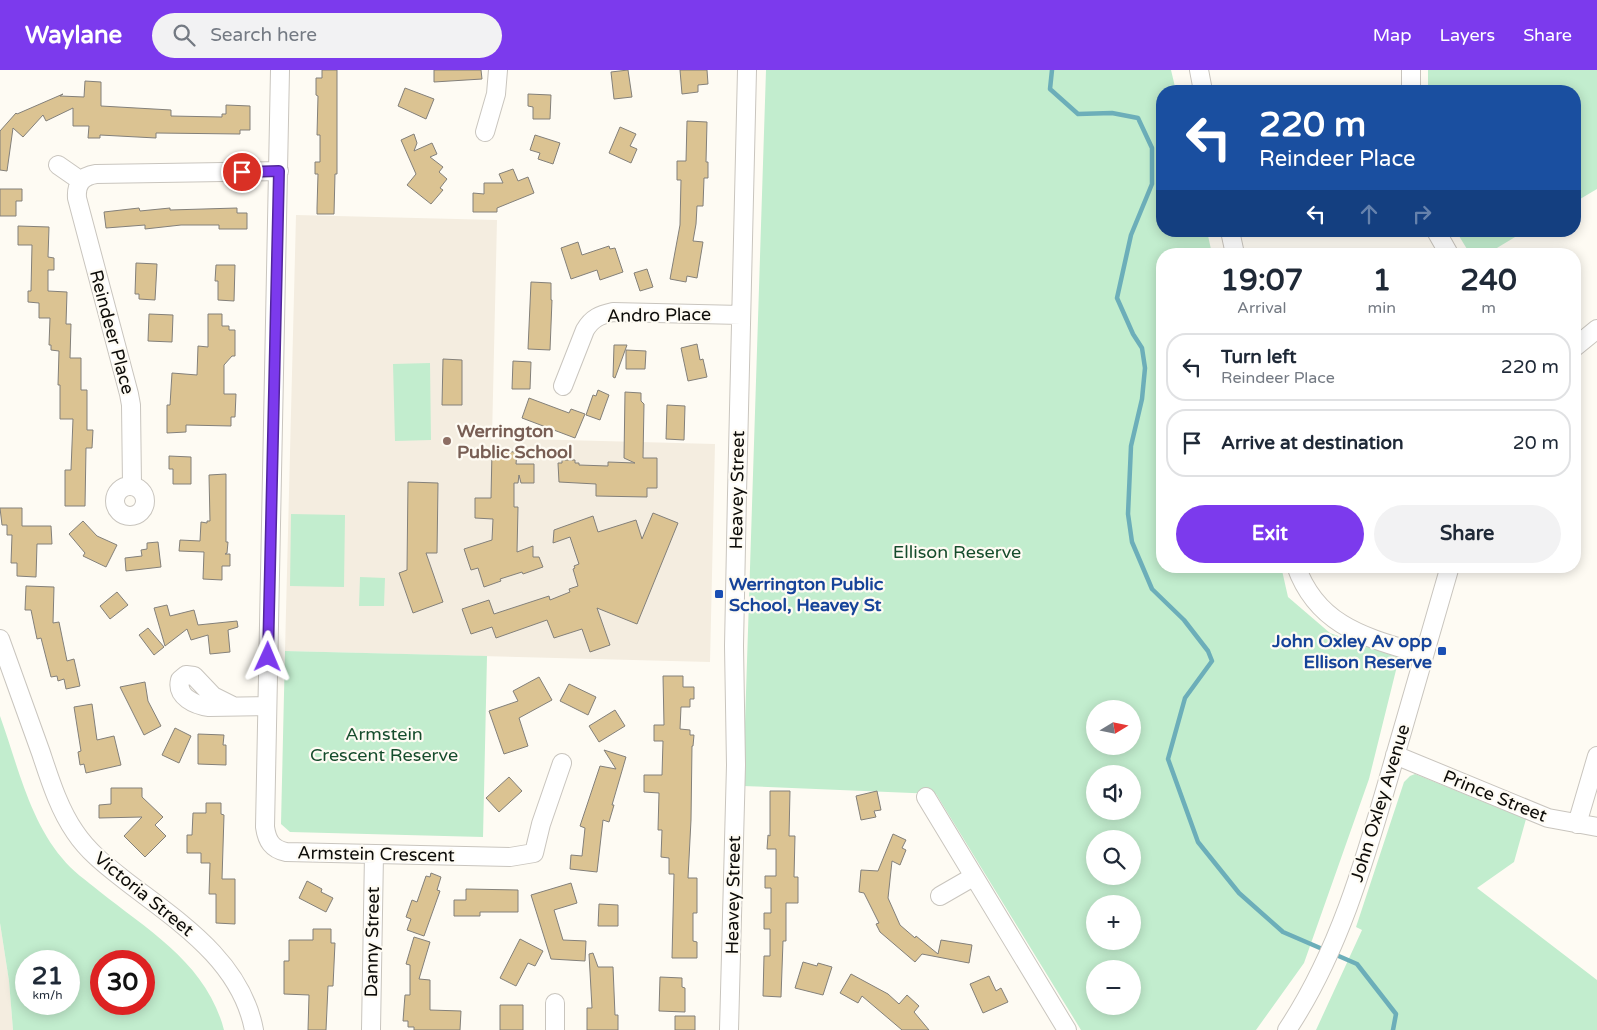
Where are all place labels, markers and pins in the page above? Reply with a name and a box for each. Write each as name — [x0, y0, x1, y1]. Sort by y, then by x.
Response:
pin — [221, 151, 263, 193]
place label: Werrington Public School — [457, 420, 573, 463]
marker: Werrington Public School — [441, 435, 453, 447]
place label: Werrington Public School, Heavey St — [729, 573, 884, 616]
marker: Werrington Public School, Heavey St — [713, 588, 725, 600]
place label: John Oxley Av opp Ellison Reserve — [1271, 630, 1432, 673]
marker: John Oxley Av opp Ellison Reserve — [1436, 645, 1448, 657]

